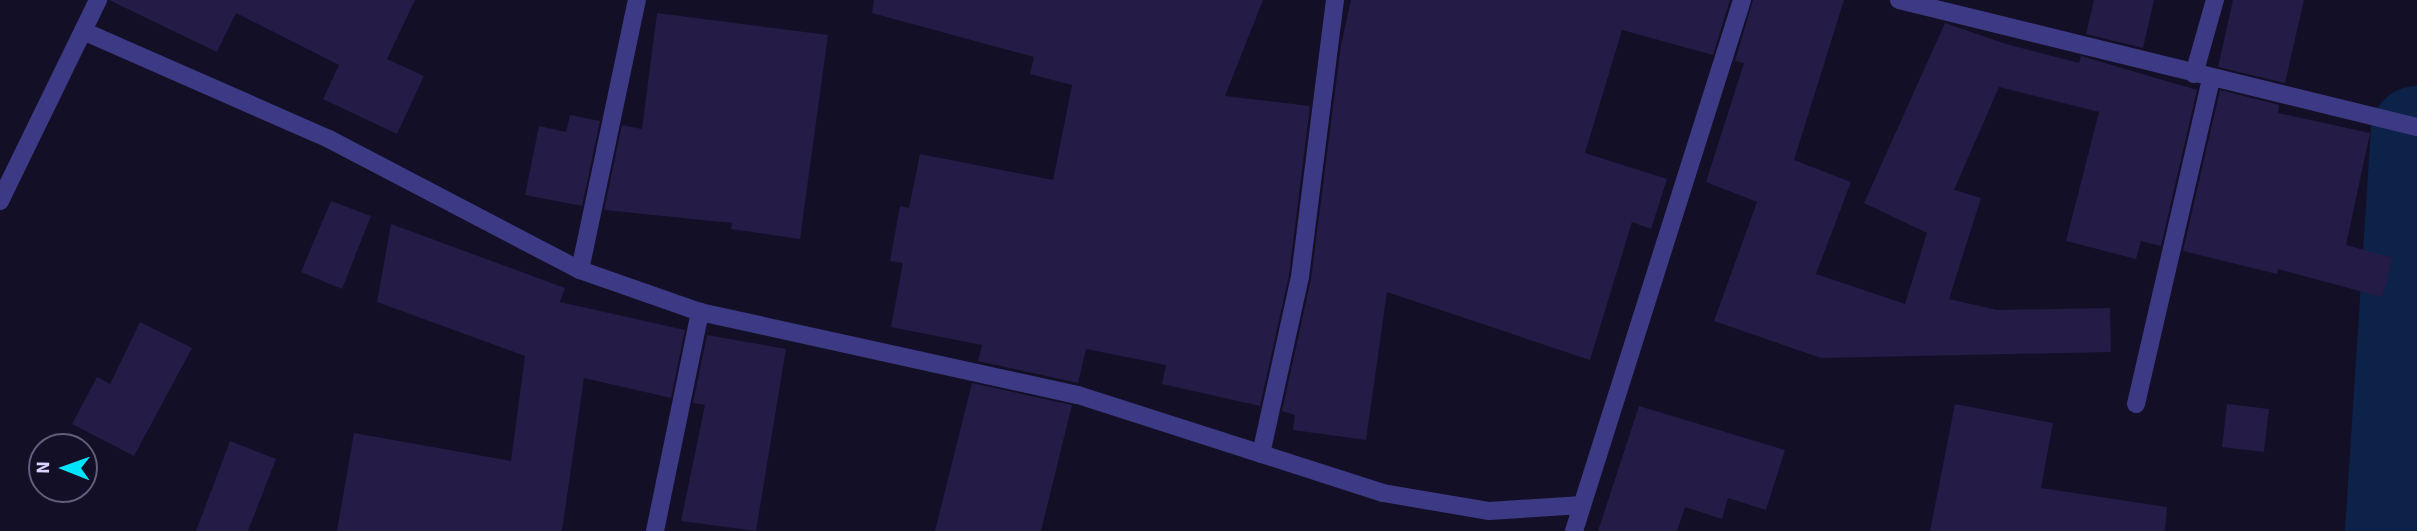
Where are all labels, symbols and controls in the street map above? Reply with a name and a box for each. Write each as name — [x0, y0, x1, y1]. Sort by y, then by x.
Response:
north arrow — [28, 433, 98, 503]
text: N — [30, 461, 57, 474]

